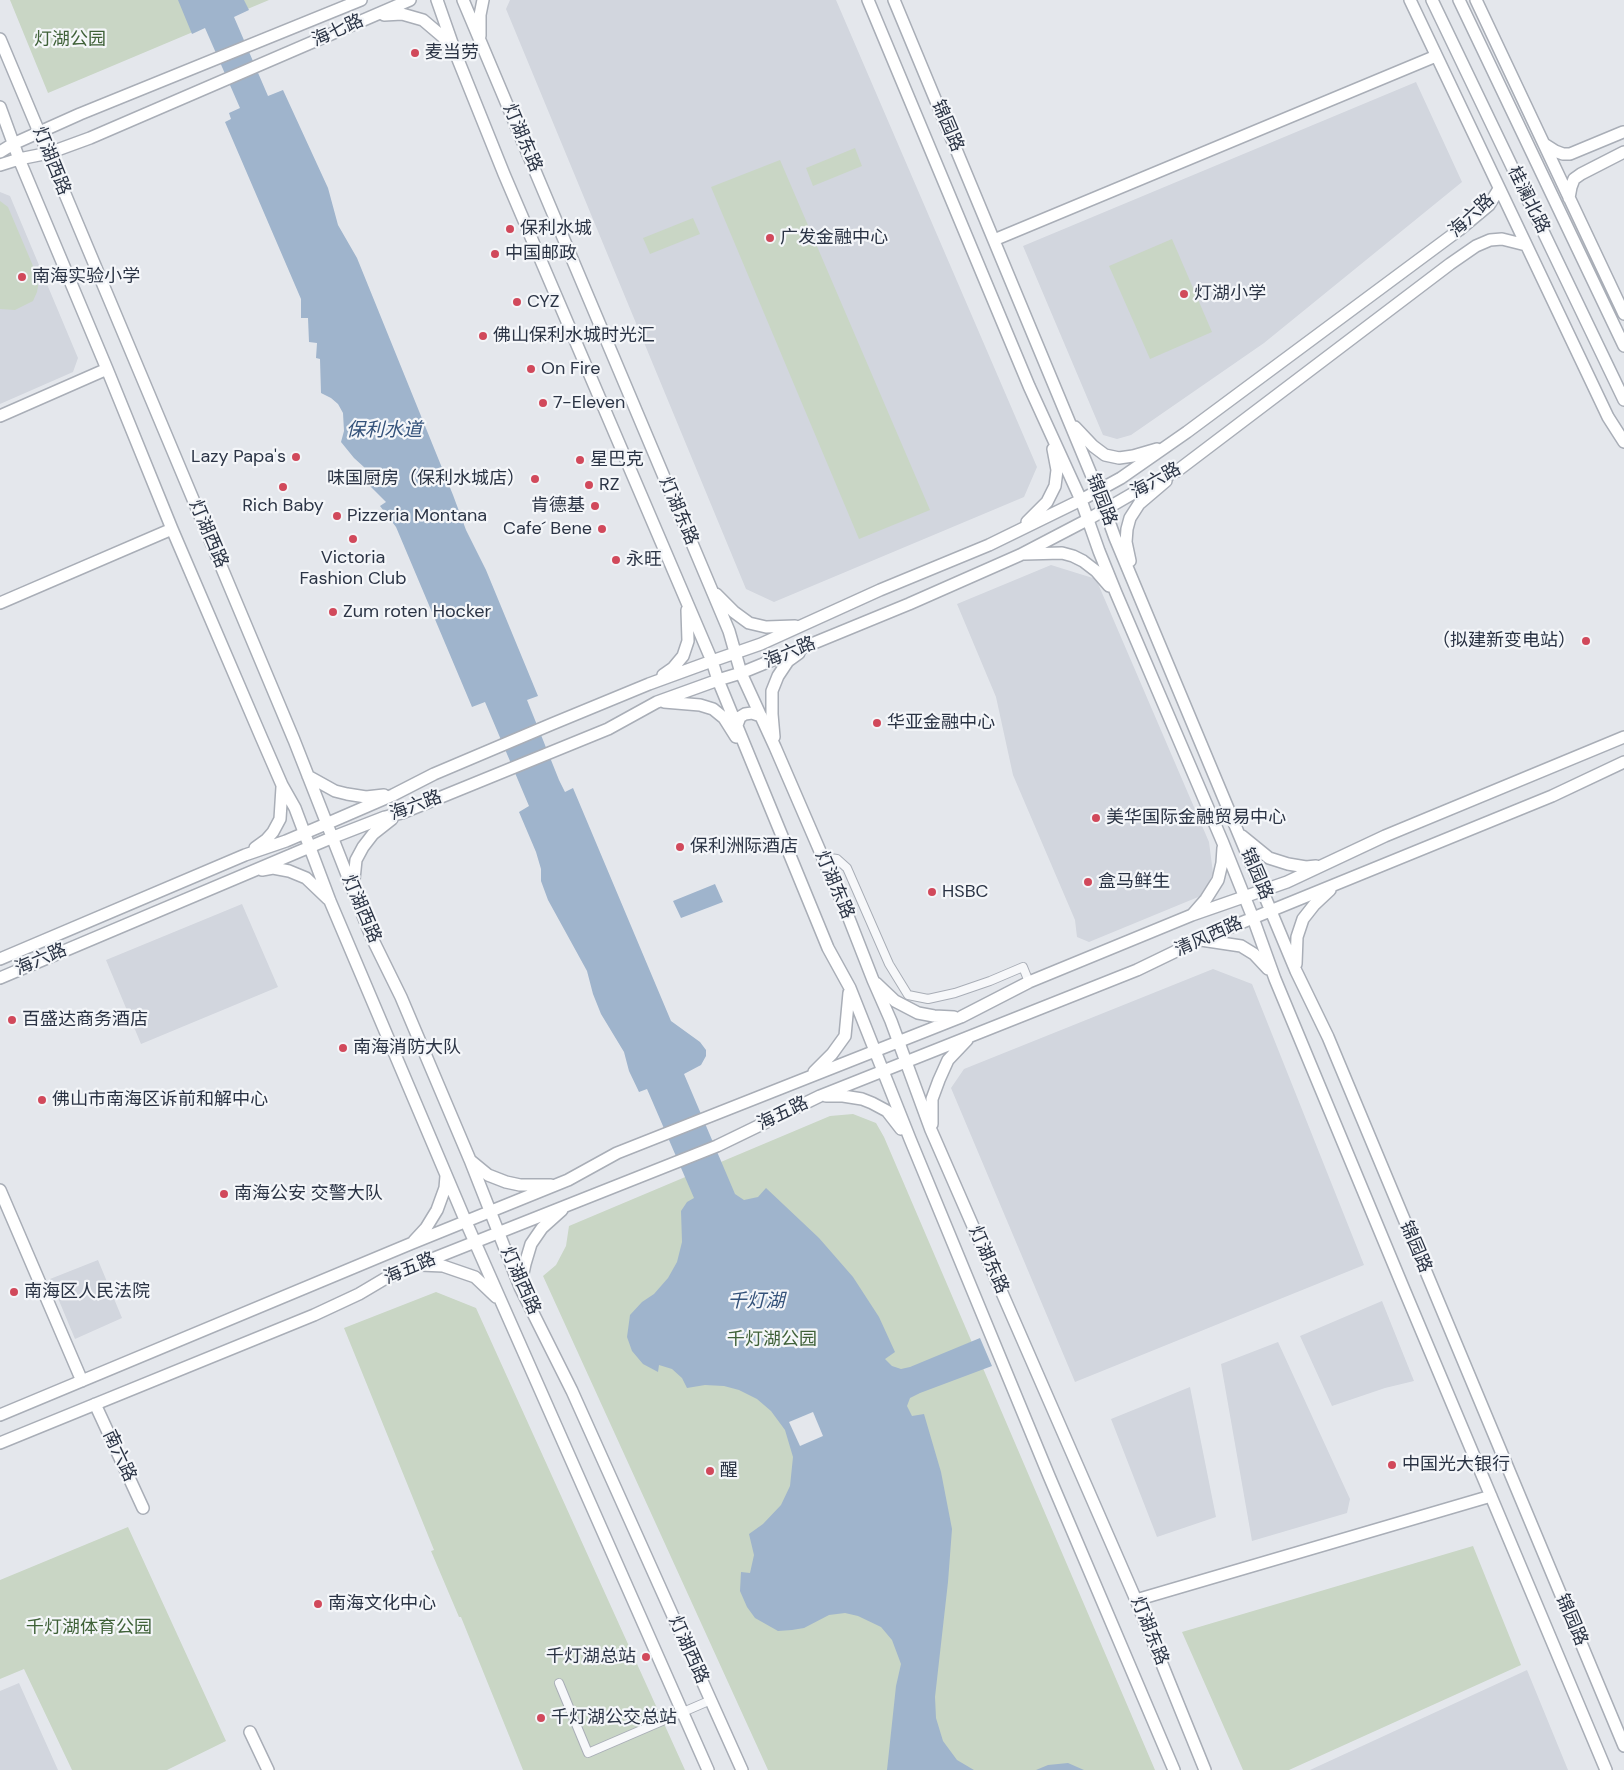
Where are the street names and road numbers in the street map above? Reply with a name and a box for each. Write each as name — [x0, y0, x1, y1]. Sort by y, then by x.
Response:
street label: 海七路 — [309, 10, 367, 52]
street label: 锦园路 — [927, 97, 967, 155]
street label: 灯湖东路 — [498, 101, 546, 175]
street label: 灯湖西路 — [28, 124, 74, 198]
street label: 桂澜北路 — [1503, 163, 1553, 237]
street label: 海六路 — [1445, 190, 1499, 242]
street label: 海六路 — [1127, 458, 1185, 504]
street label: 锦园路 — [1081, 471, 1121, 529]
street label: 灯湖东路 — [654, 474, 702, 548]
street label: 灯湖西路 — [184, 497, 232, 571]
street label: 海六路 — [761, 633, 819, 673]
street label: 海六路 — [387, 787, 445, 825]
street label: 锦园路 — [1236, 845, 1276, 903]
street label: 灯湖东路 — [810, 848, 858, 922]
street label: 灯湖西路 — [337, 872, 385, 946]
street label: 清风西路 — [1172, 912, 1246, 962]
street label: 海六路 — [12, 940, 70, 980]
street label: 海五路 — [754, 1092, 812, 1136]
street label: 锦园路 — [1395, 1218, 1435, 1276]
street label: 灯湖东路 — [963, 1223, 1013, 1297]
street label: 灯湖西路 — [495, 1244, 545, 1318]
street label: 海五路 — [381, 1249, 439, 1289]
street label: 南六路 — [98, 1427, 140, 1485]
street label: 锦园路 — [1551, 1591, 1591, 1649]
street label: 灯湖东路 — [1126, 1594, 1172, 1668]
street label: 灯湖西路 — [663, 1613, 713, 1687]

